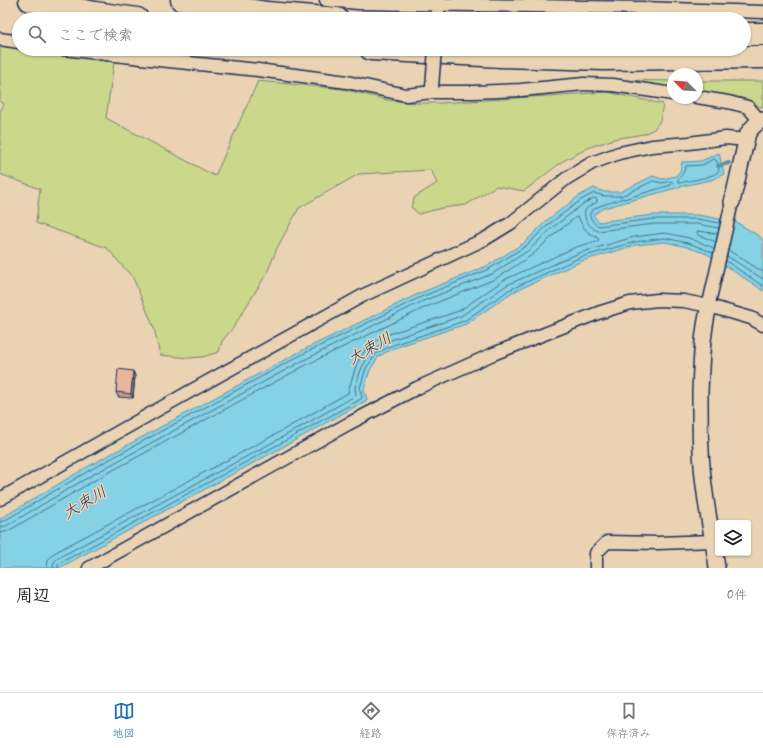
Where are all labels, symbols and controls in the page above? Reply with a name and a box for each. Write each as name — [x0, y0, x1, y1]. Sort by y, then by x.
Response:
search box — [12, 12, 751, 56]
icon: search — [26, 23, 48, 45]
text: ここで検索 — [58, 26, 133, 46]
north arrow — [667, 68, 703, 104]
water label: 大束川 — [344, 328, 396, 370]
water label: 大束川 — [59, 482, 111, 524]
map controls — [715, 520, 751, 556]
button: layers — [715, 520, 751, 556]
text: 周辺 — [16, 585, 50, 607]
text: 0件 — [727, 587, 747, 604]
tab: 地図 — [113, 700, 135, 741]
tab: 経路 — [360, 700, 382, 741]
tab: 保存済み — [607, 700, 651, 741]

